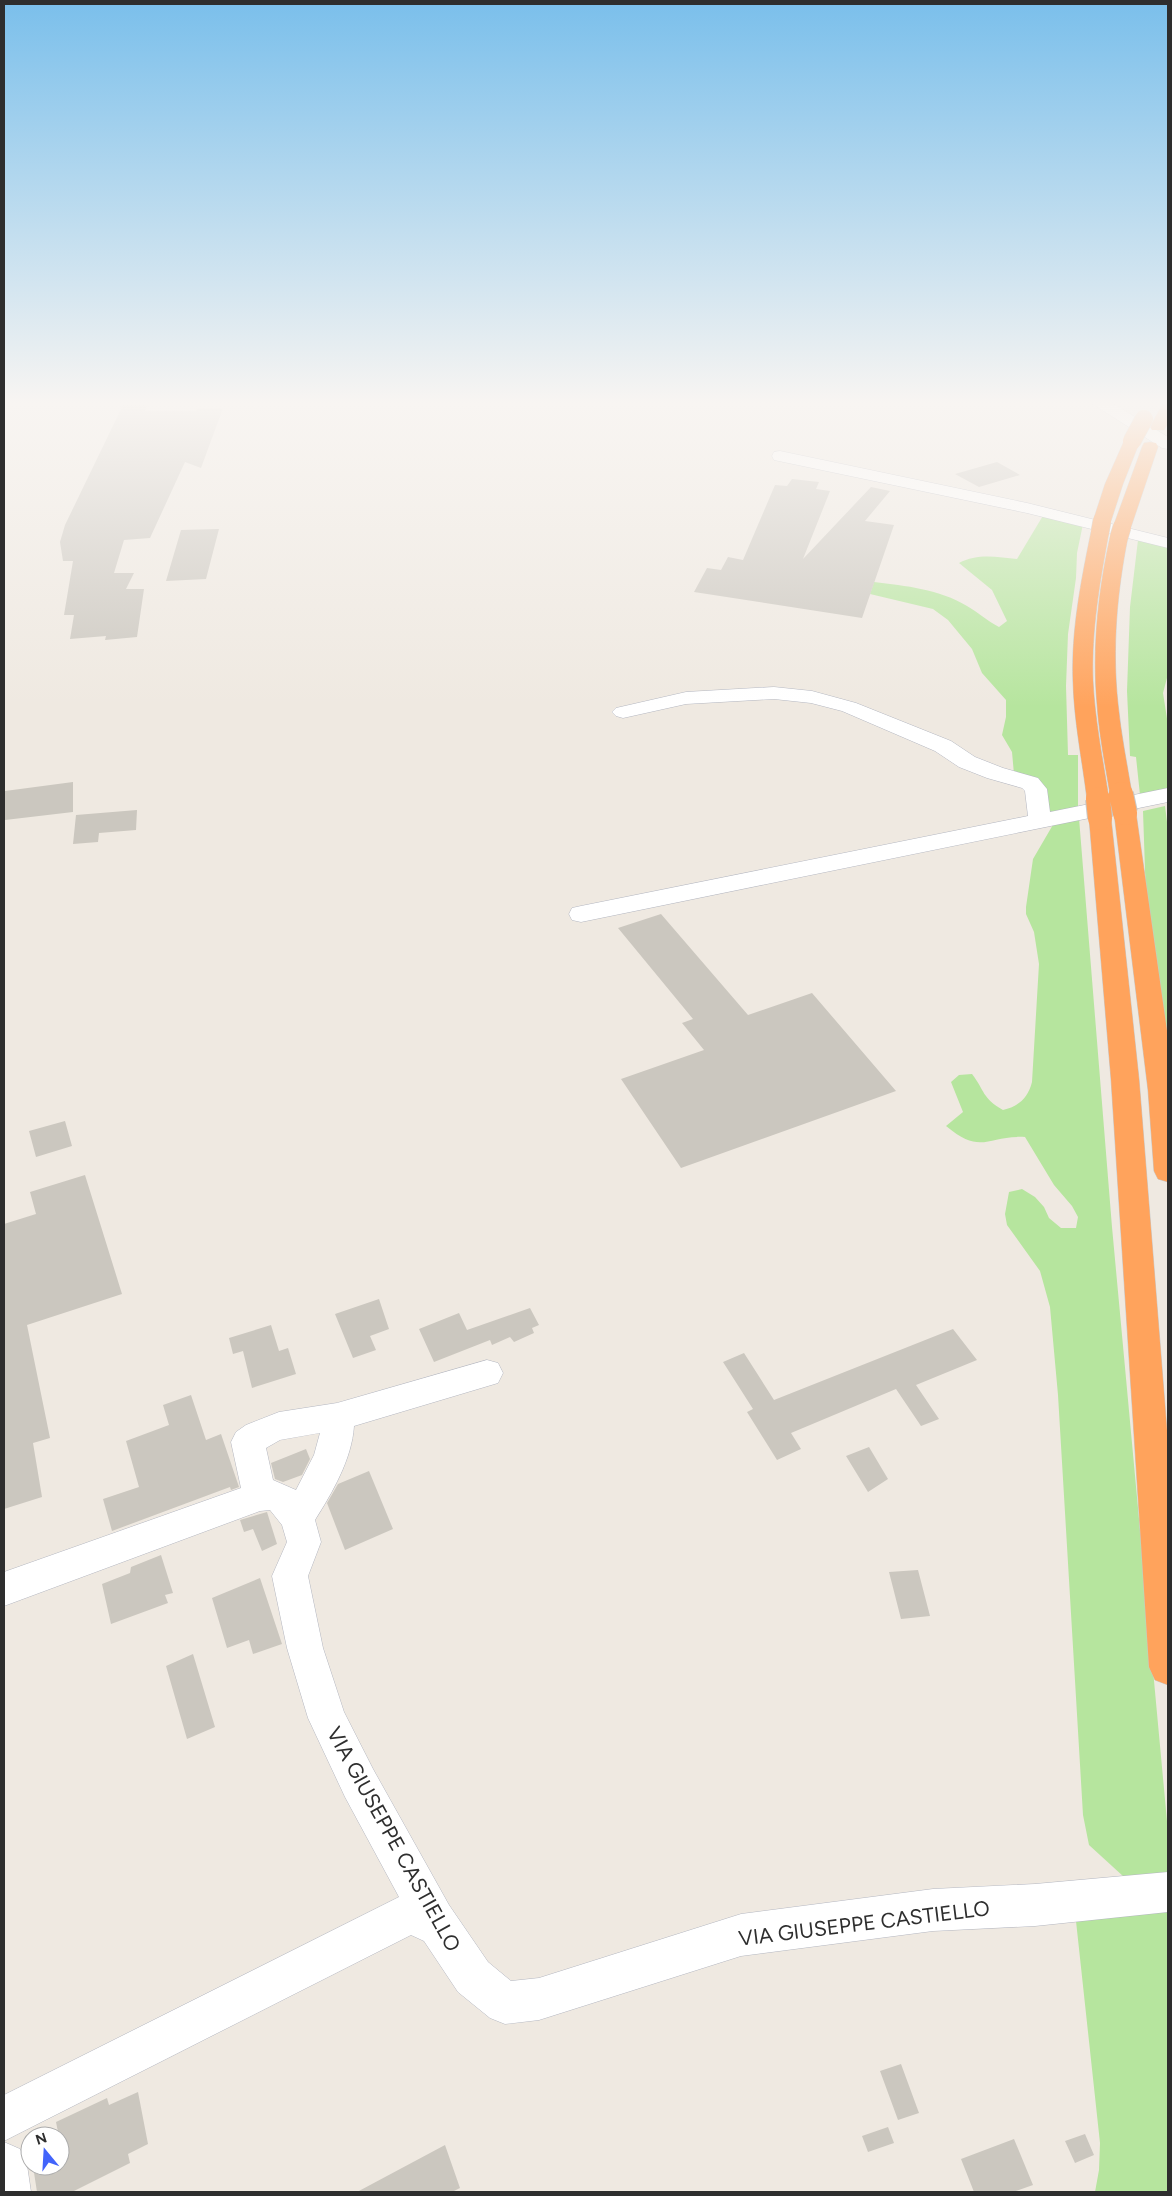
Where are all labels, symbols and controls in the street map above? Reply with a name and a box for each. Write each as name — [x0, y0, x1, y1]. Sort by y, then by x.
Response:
street label: VIA GIUSEPPE CASTIELLO — [322, 1722, 466, 1956]
street label: VIA GIUSEPPE CASTIELLO — [737, 1895, 991, 1951]
north arrow — [20, 2126, 70, 2176]
text: N — [33, 2129, 49, 2149]

